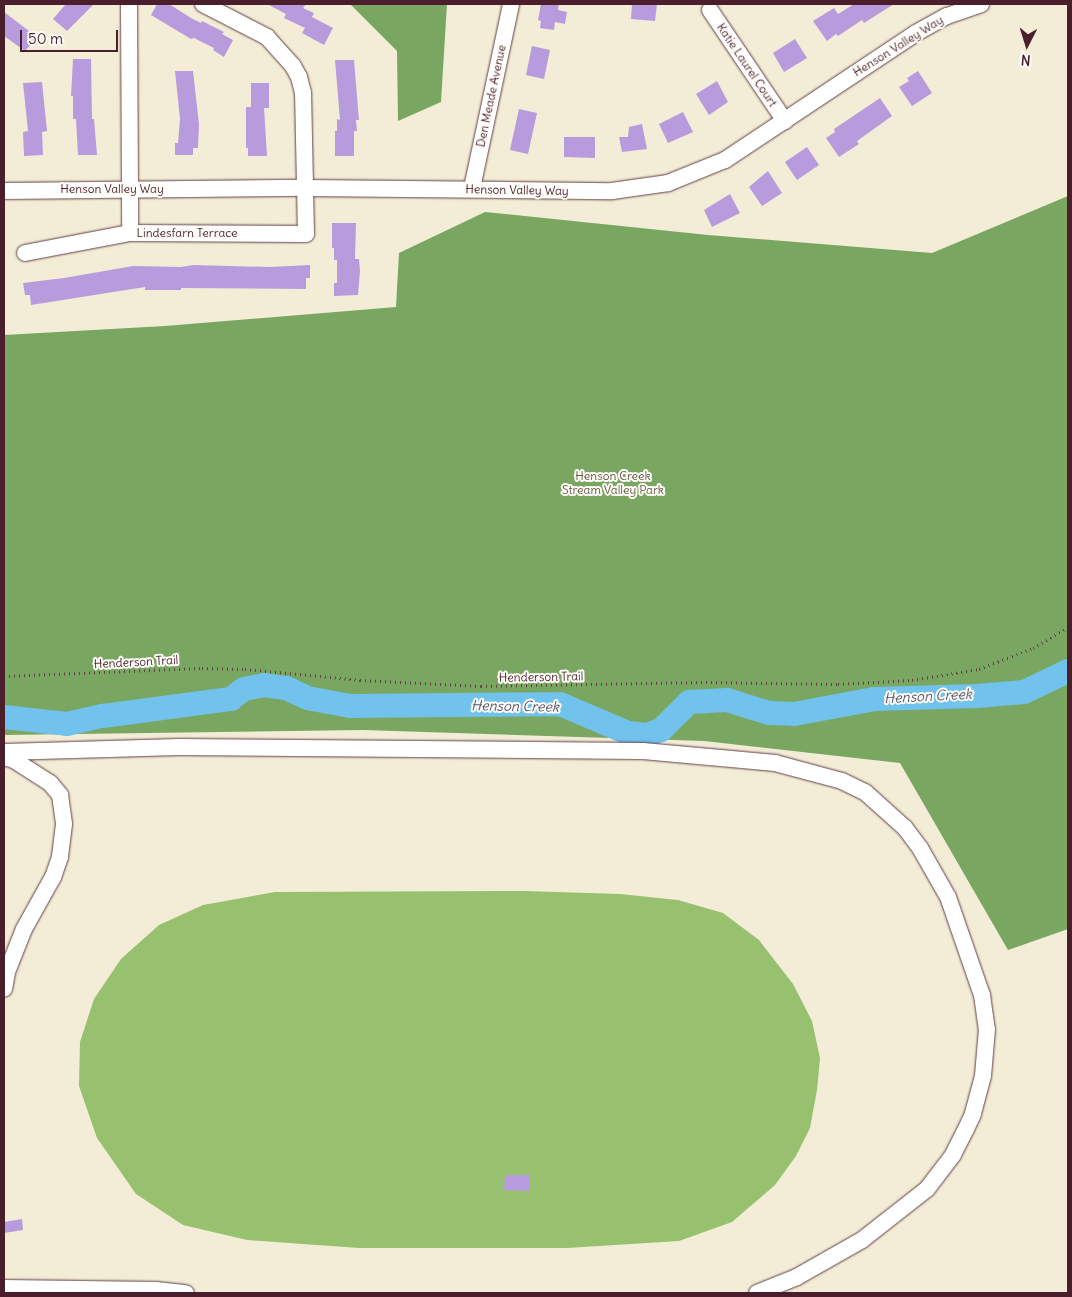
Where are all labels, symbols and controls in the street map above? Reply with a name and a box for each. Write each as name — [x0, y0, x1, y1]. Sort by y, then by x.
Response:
street label: Henson Valley Way — [850, 12, 946, 80]
scale bar — [22, 20, 120, 52]
north arrow — [1002, 20, 1052, 70]
street label: Katie Laurel Court — [714, 21, 780, 109]
text: 50 m — [28, 29, 63, 48]
street label: Den Meade Avenue — [473, 44, 509, 148]
text: N — [1020, 51, 1031, 69]
street label: Henson Valley Way — [60, 182, 164, 196]
street label: Henson Valley Way — [465, 182, 569, 198]
street label: Lindesfarn Terrace — [136, 226, 238, 240]
park label: Henson Creek Stream Valley Park — [562, 469, 664, 497]
street label: Henderson Trail — [93, 653, 179, 671]
street label: Henderson Trail — [498, 669, 584, 685]
water label: Henson Creek — [884, 685, 972, 707]
water label: Henson Creek — [471, 697, 559, 715]

